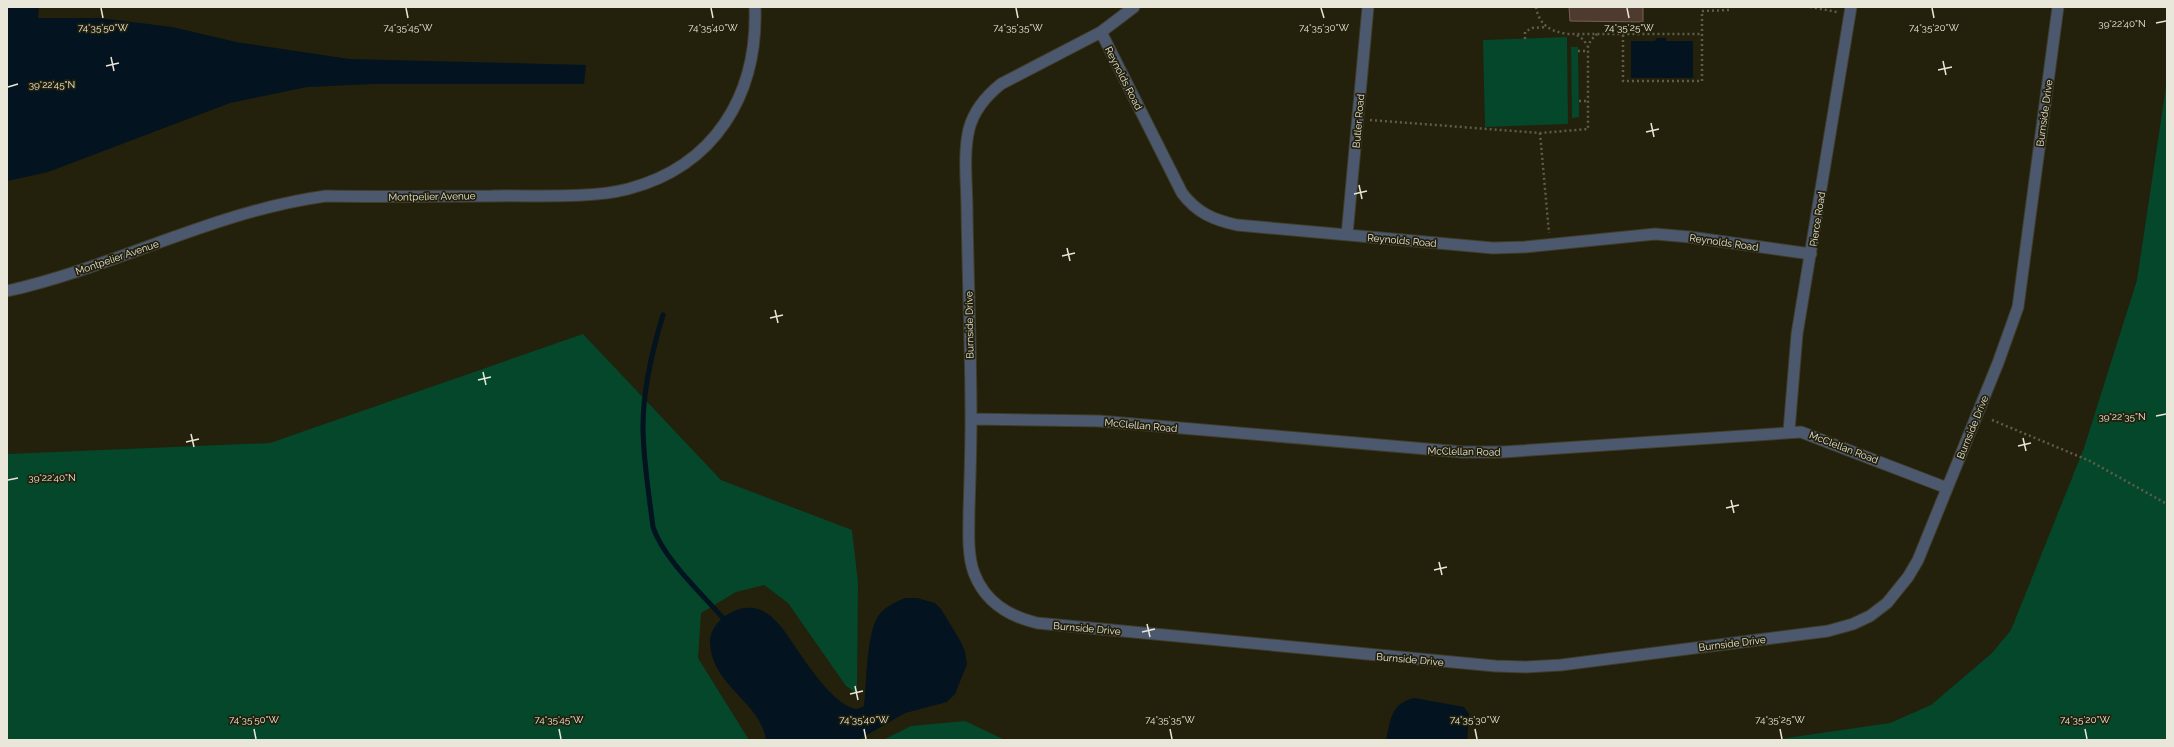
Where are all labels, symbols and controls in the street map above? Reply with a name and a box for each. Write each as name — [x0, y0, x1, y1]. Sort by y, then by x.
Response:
text: 39°22'40"N — [2098, 18, 2146, 29]
text: 74°35'50"W — [78, 22, 129, 33]
text: 74°35'45"W — [384, 22, 433, 33]
text: 74°35'40"W — [688, 22, 738, 33]
text: 74°35'35"W — [993, 22, 1043, 33]
text: 74°35'30"W — [1299, 22, 1350, 33]
text: 74°35'25"W — [1604, 22, 1654, 33]
text: 74°35'20"W — [1909, 22, 1960, 33]
street label: Reynolds Road — [1103, 45, 1144, 112]
text: 39°22'45"N — [29, 79, 75, 90]
street label: Burnside Drive — [2034, 79, 2055, 147]
street label: Butler Road — [1351, 93, 1366, 149]
street label: Montpelier Avenue — [388, 190, 476, 203]
street label: Pierce Road — [1808, 191, 1827, 247]
street label: Reynolds Road — [1367, 232, 1437, 249]
street label: Reynolds Road — [1689, 232, 1759, 253]
street label: Montpelier Avenue — [74, 238, 160, 277]
street label: Burnside Drive — [963, 291, 976, 359]
street label: Burnside Drive — [1955, 394, 1990, 461]
text: 39°22'35"N — [2098, 411, 2146, 422]
street label: McClellan Road — [1104, 417, 1178, 434]
street label: McClellan Road — [1808, 429, 1880, 466]
street label: McClellan Road — [1427, 445, 1501, 458]
text: 39°22'40"N — [28, 472, 76, 483]
street label: Burnside Drive — [1053, 620, 1121, 637]
street label: Burnside Drive — [1698, 634, 1766, 653]
street label: Burnside Drive — [1376, 651, 1444, 668]
text: 74°35'50"W — [229, 714, 280, 725]
text: 74°35'45"W — [535, 714, 584, 725]
text: 74°35'40"W — [839, 714, 889, 725]
text: 74°35'35"W — [1145, 714, 1195, 725]
text: 74°35'30"W — [1450, 714, 1501, 725]
text: 74°35'25"W — [1755, 714, 1805, 725]
text: 74°35'20"W — [2060, 714, 2111, 725]

